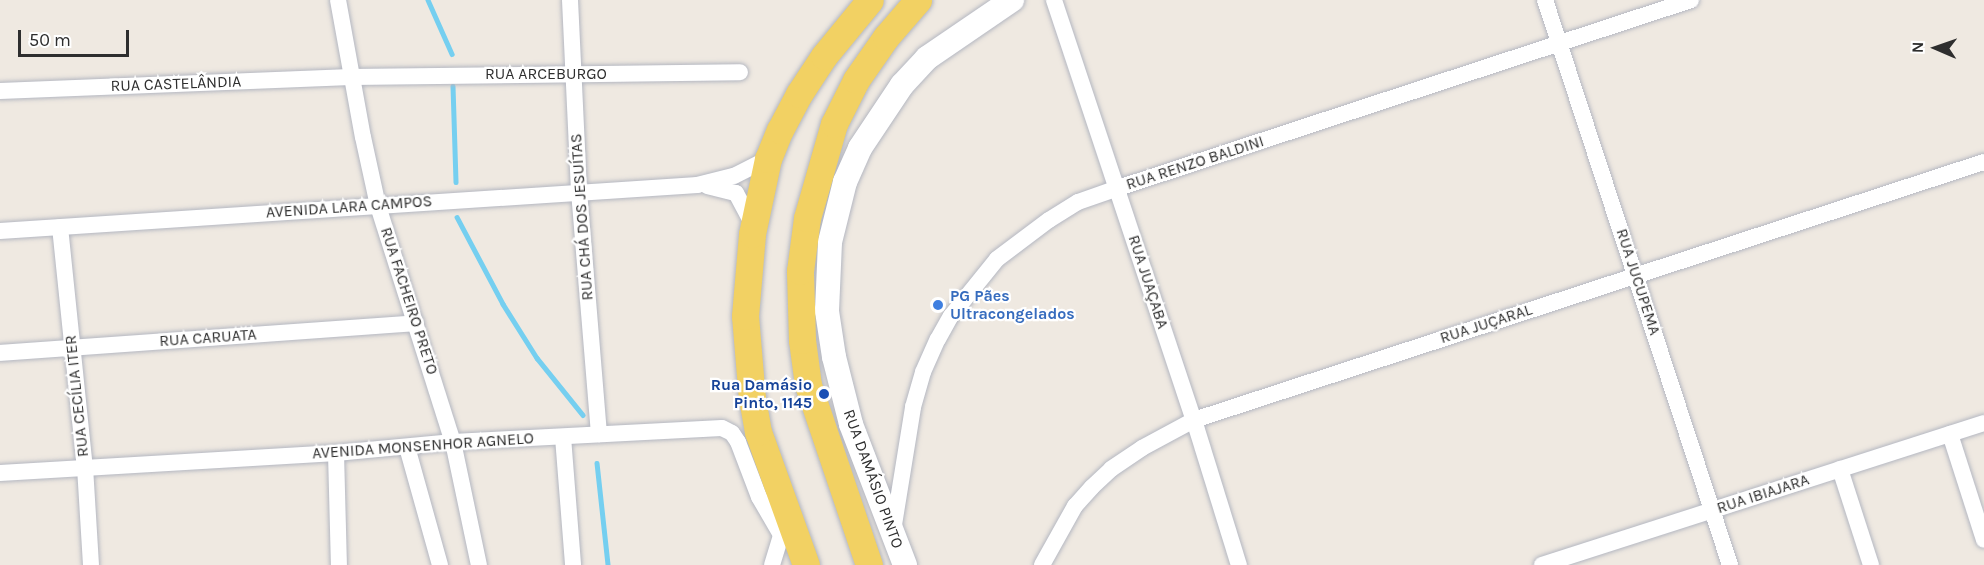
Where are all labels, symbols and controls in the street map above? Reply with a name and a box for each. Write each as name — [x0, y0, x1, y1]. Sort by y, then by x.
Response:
scale bar — [21, 18, 132, 56]
north arrow — [1906, 18, 1966, 78]
text: 50 m — [29, 29, 71, 51]
text: N — [1908, 41, 1927, 53]
street label: RUA ARCEBURGO — [485, 64, 607, 84]
street label: RUA CASTELÂNDIA — [110, 72, 242, 96]
street label: RUA RENZO BALDINI — [1124, 132, 1266, 194]
street label: RUA CHÁ DOS JESUÍTAS — [567, 133, 597, 301]
street label: AVENIDA LARA CAMPOS — [265, 192, 433, 222]
street label: RUA FACHEIRO PRETO — [376, 225, 442, 377]
street label: RUA JUCUPEMA — [1612, 226, 1664, 338]
street label: RUA JUAÇABA — [1124, 233, 1172, 331]
place label: PG Pães Ultracongelados — [950, 286, 1075, 324]
marker: PG Pães Ultracongelados — [931, 298, 945, 312]
street label: RUA JUÇARAL — [1438, 300, 1534, 348]
street label: RUA CARUATA — [159, 325, 257, 351]
street label: RUA CECÍLIA ITER — [61, 334, 93, 458]
place label: Rua Damásio Pinto, 1145 — [711, 375, 812, 413]
marker: Rua Damásio Pinto, 1145 — [817, 387, 831, 401]
street label: RUA DAMÁSIO PINTO — [839, 407, 907, 551]
street label: AVENIDA MONSENHOR AGNELO — [312, 429, 534, 463]
street label: RUA IBIAJARA — [1714, 470, 1812, 518]

